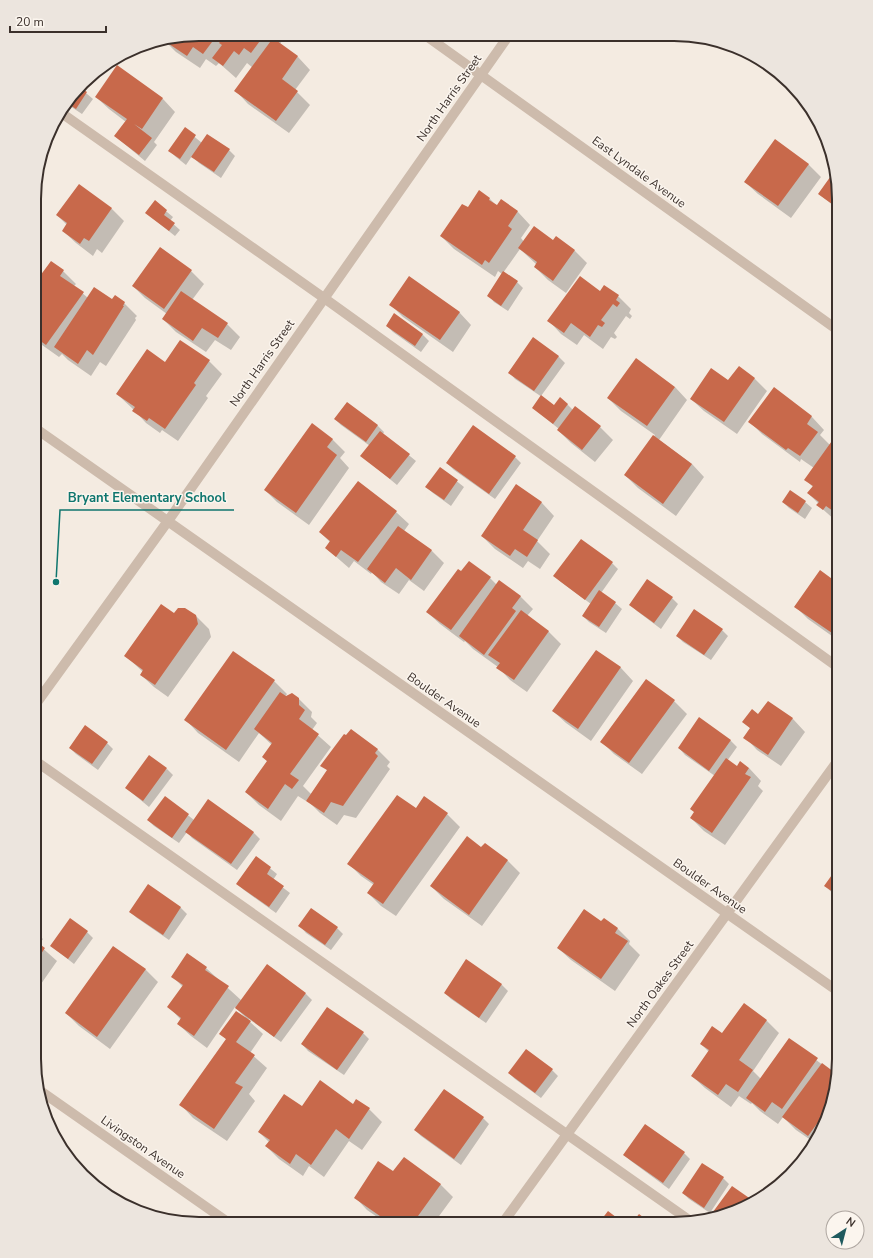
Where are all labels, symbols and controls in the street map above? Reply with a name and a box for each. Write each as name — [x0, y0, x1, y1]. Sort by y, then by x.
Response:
scale bar — [10, 8, 106, 34]
text: 20 m — [16, 14, 44, 30]
street label: North Harris Street — [413, 51, 485, 145]
street label: East Lyndale Avenue — [589, 132, 689, 212]
street label: North Harris Street — [226, 316, 298, 410]
callout: Bryant Elementary School — [60, 485, 234, 510]
text: Bryant Elementary School — [68, 489, 227, 507]
street label: Boulder Avenue — [404, 669, 484, 731]
street label: Boulder Avenue — [670, 855, 750, 917]
street label: North Oakes Street — [623, 937, 697, 1031]
street label: Livingston Avenue — [98, 1112, 188, 1182]
north arrow — [825, 1210, 865, 1250]
text: N — [843, 1214, 858, 1231]

